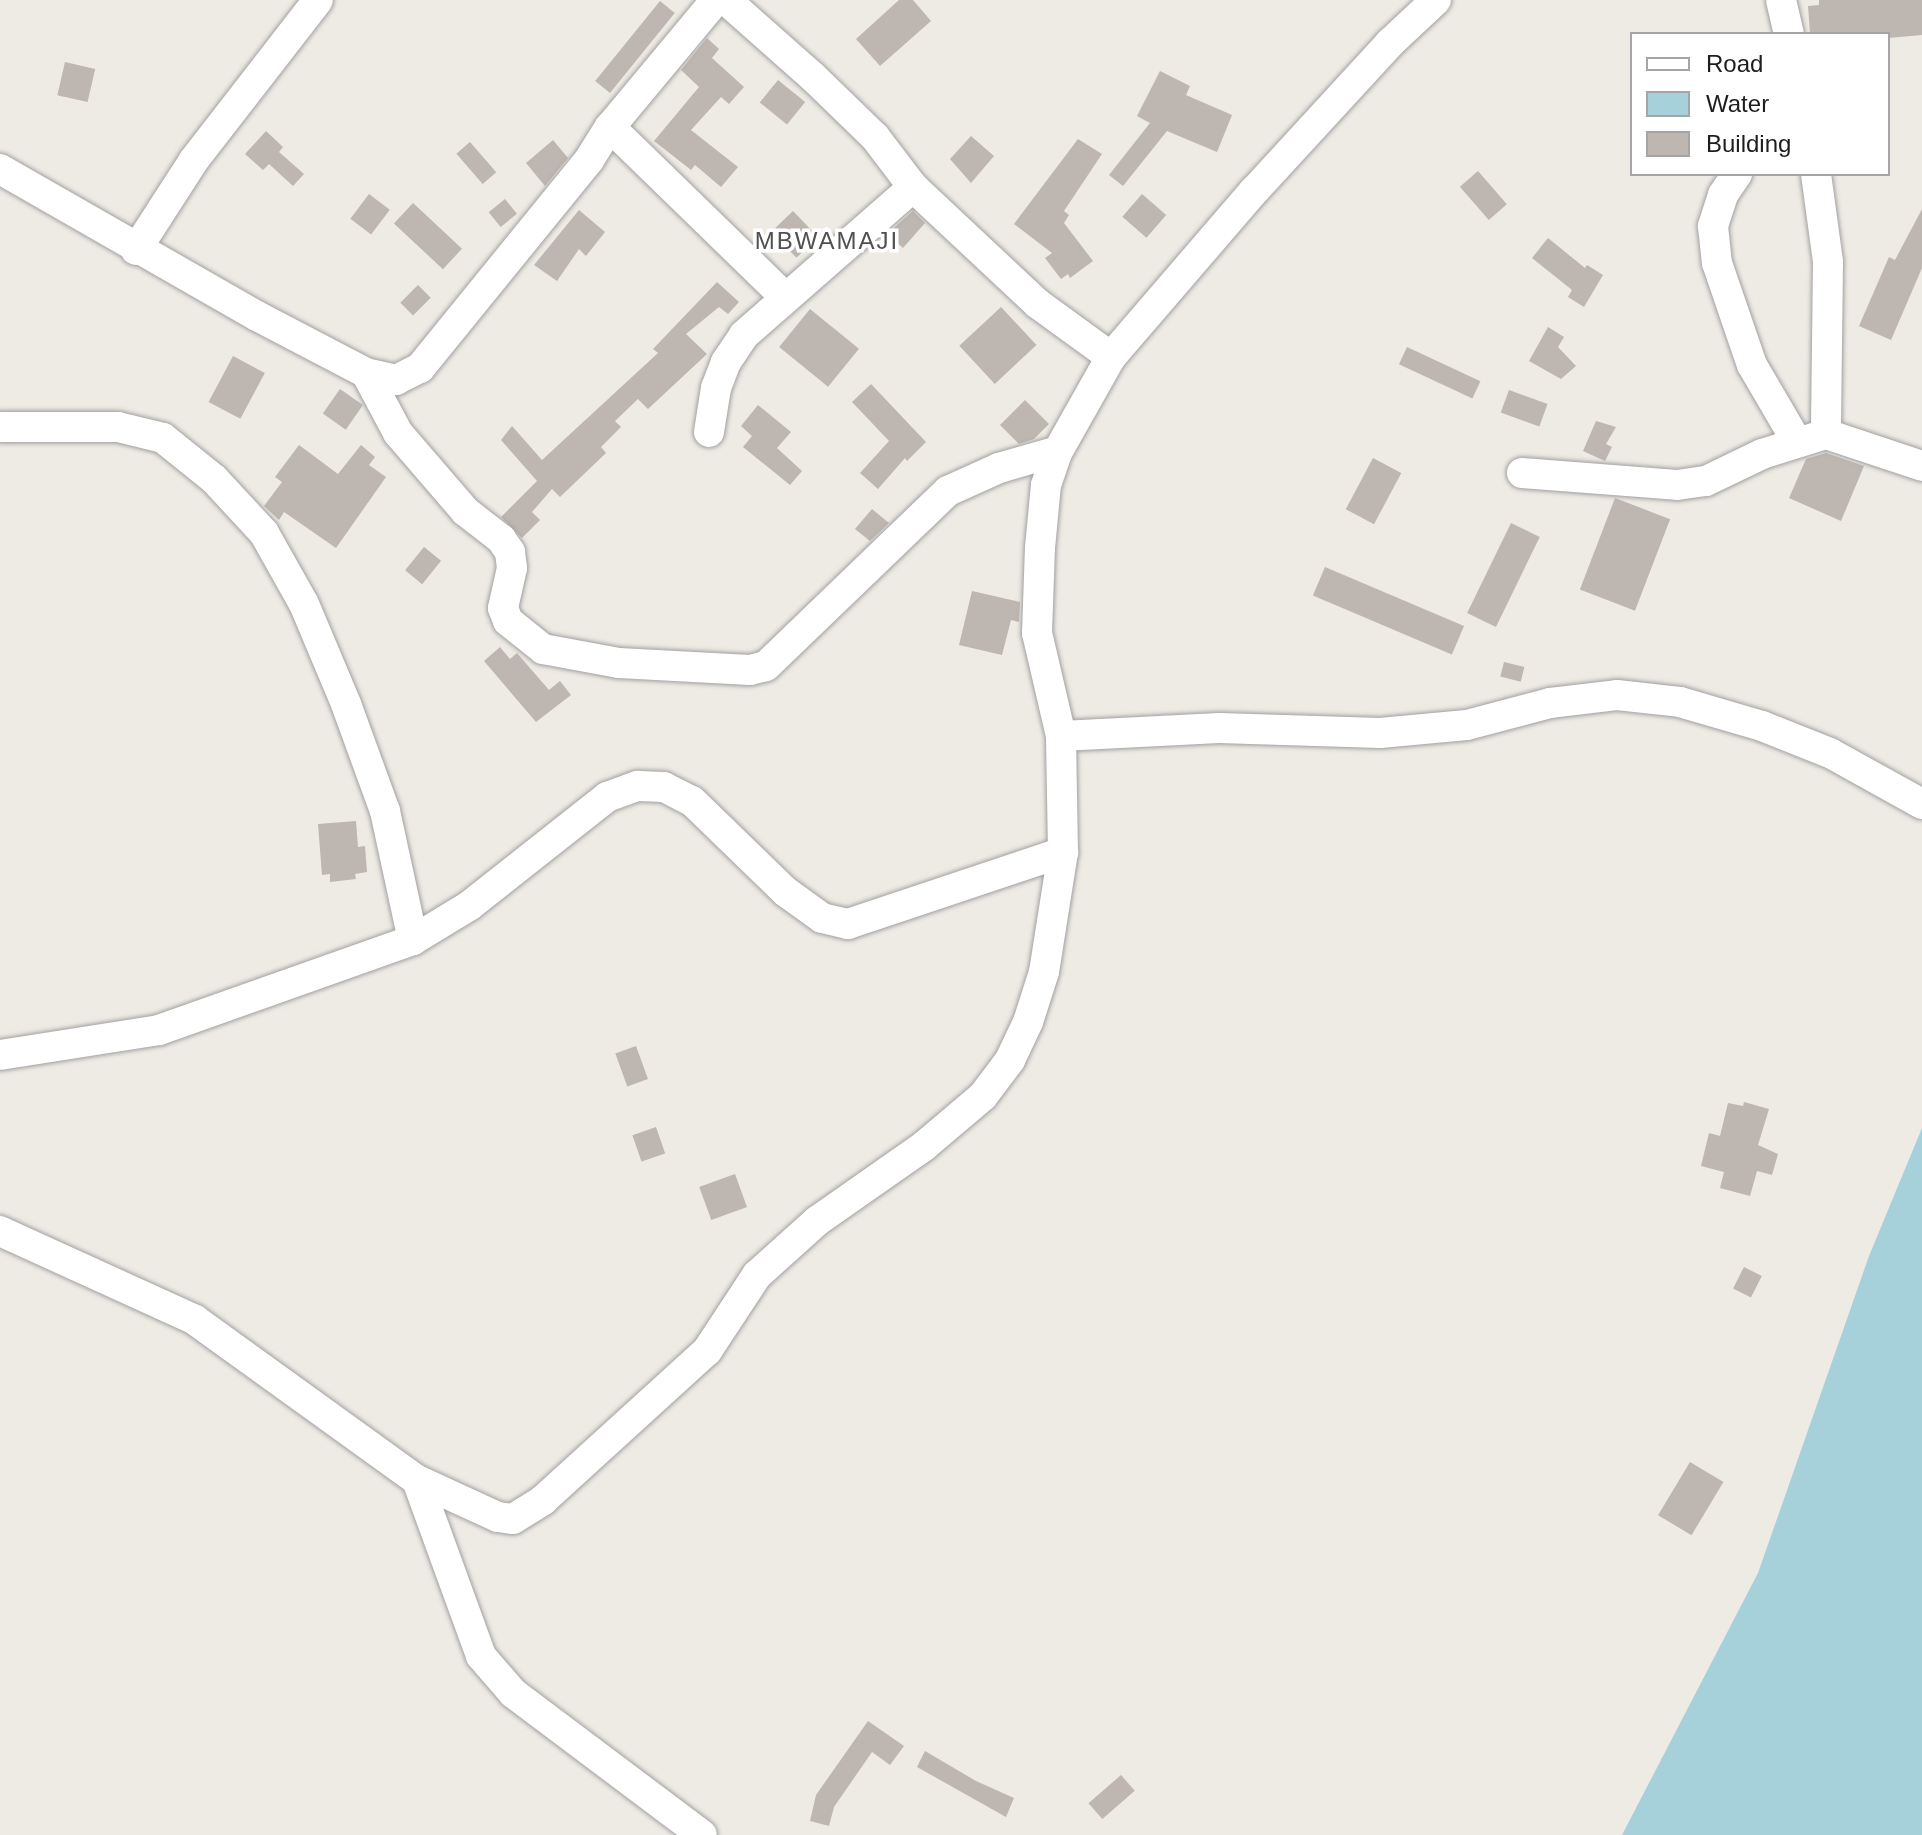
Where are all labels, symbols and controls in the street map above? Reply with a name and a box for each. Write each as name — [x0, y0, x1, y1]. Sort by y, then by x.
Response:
legend — [1630, 32, 1890, 176]
text: Road — [1706, 50, 1763, 77]
text: Water — [1706, 90, 1769, 117]
text: Building — [1706, 130, 1791, 157]
district label: MBWAMAJI — [755, 227, 899, 255]

